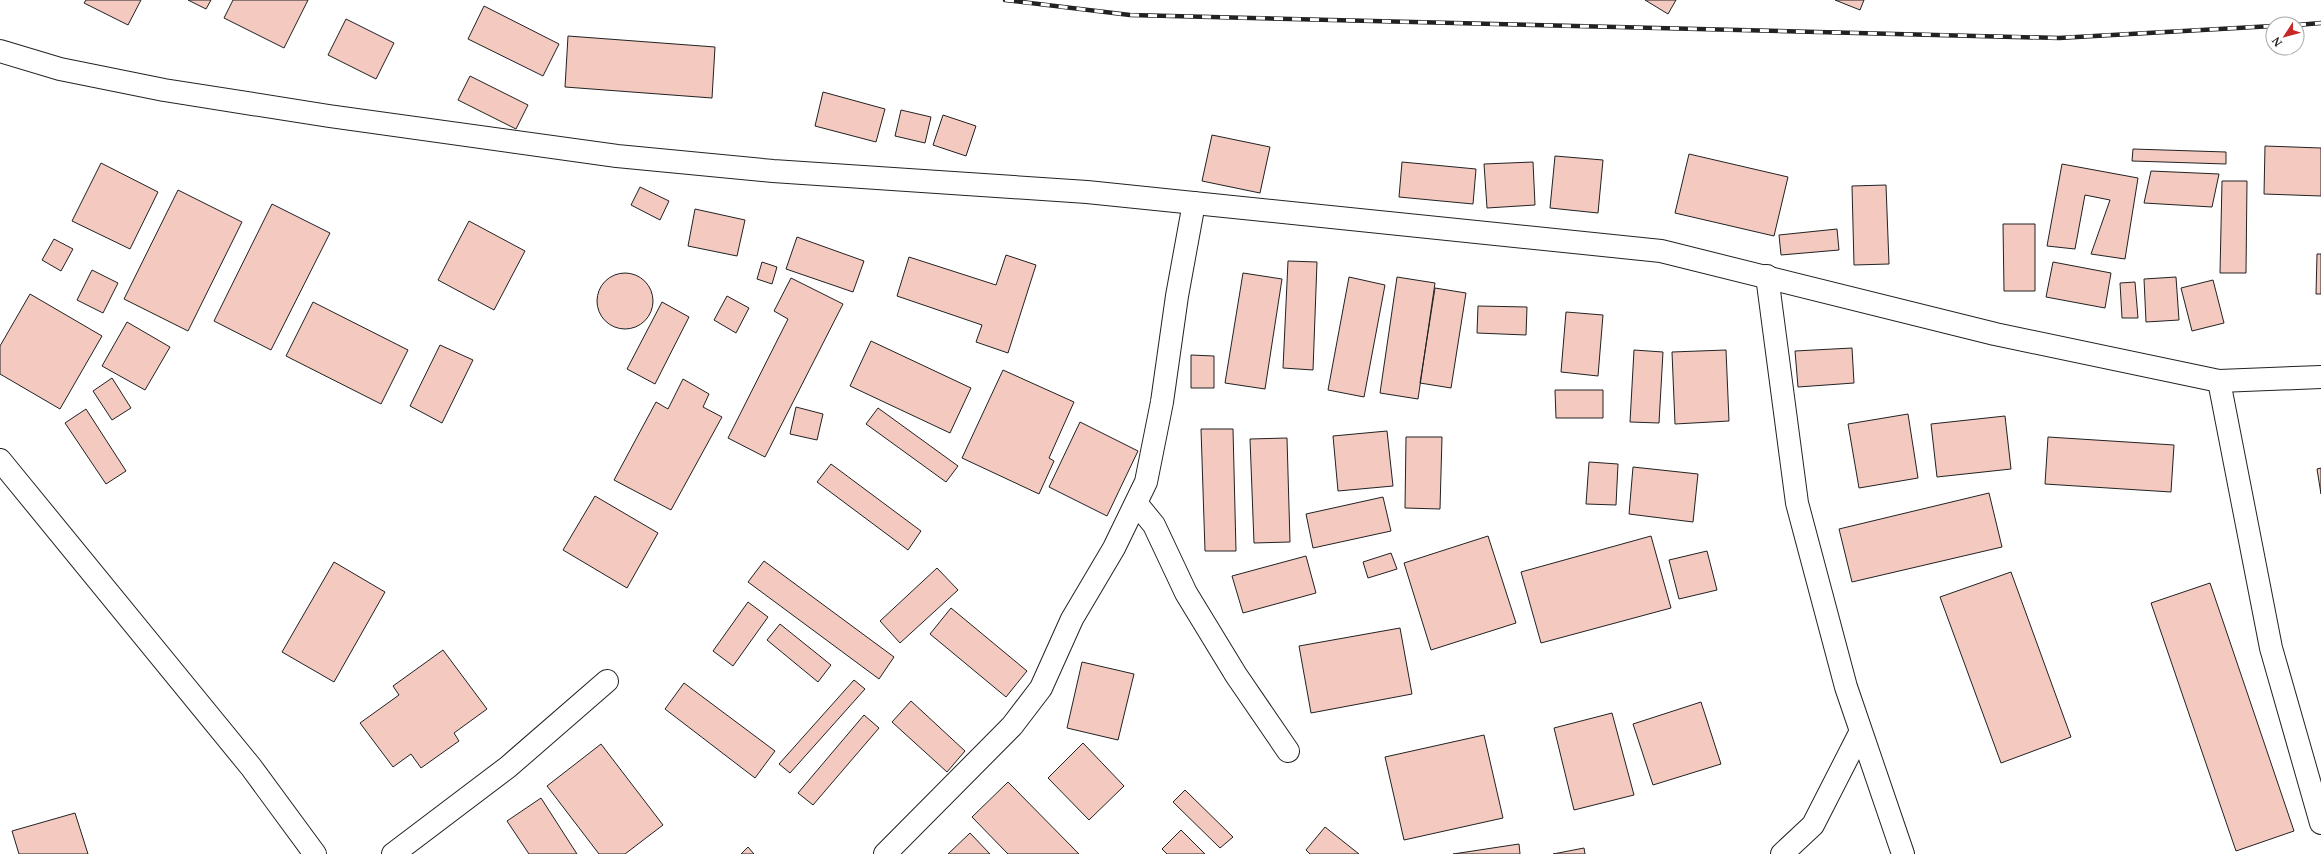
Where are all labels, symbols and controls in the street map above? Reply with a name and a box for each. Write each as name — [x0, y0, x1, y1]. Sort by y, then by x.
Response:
north arrow — [2265, 16, 2305, 56]
text: N — [2268, 34, 2285, 50]

